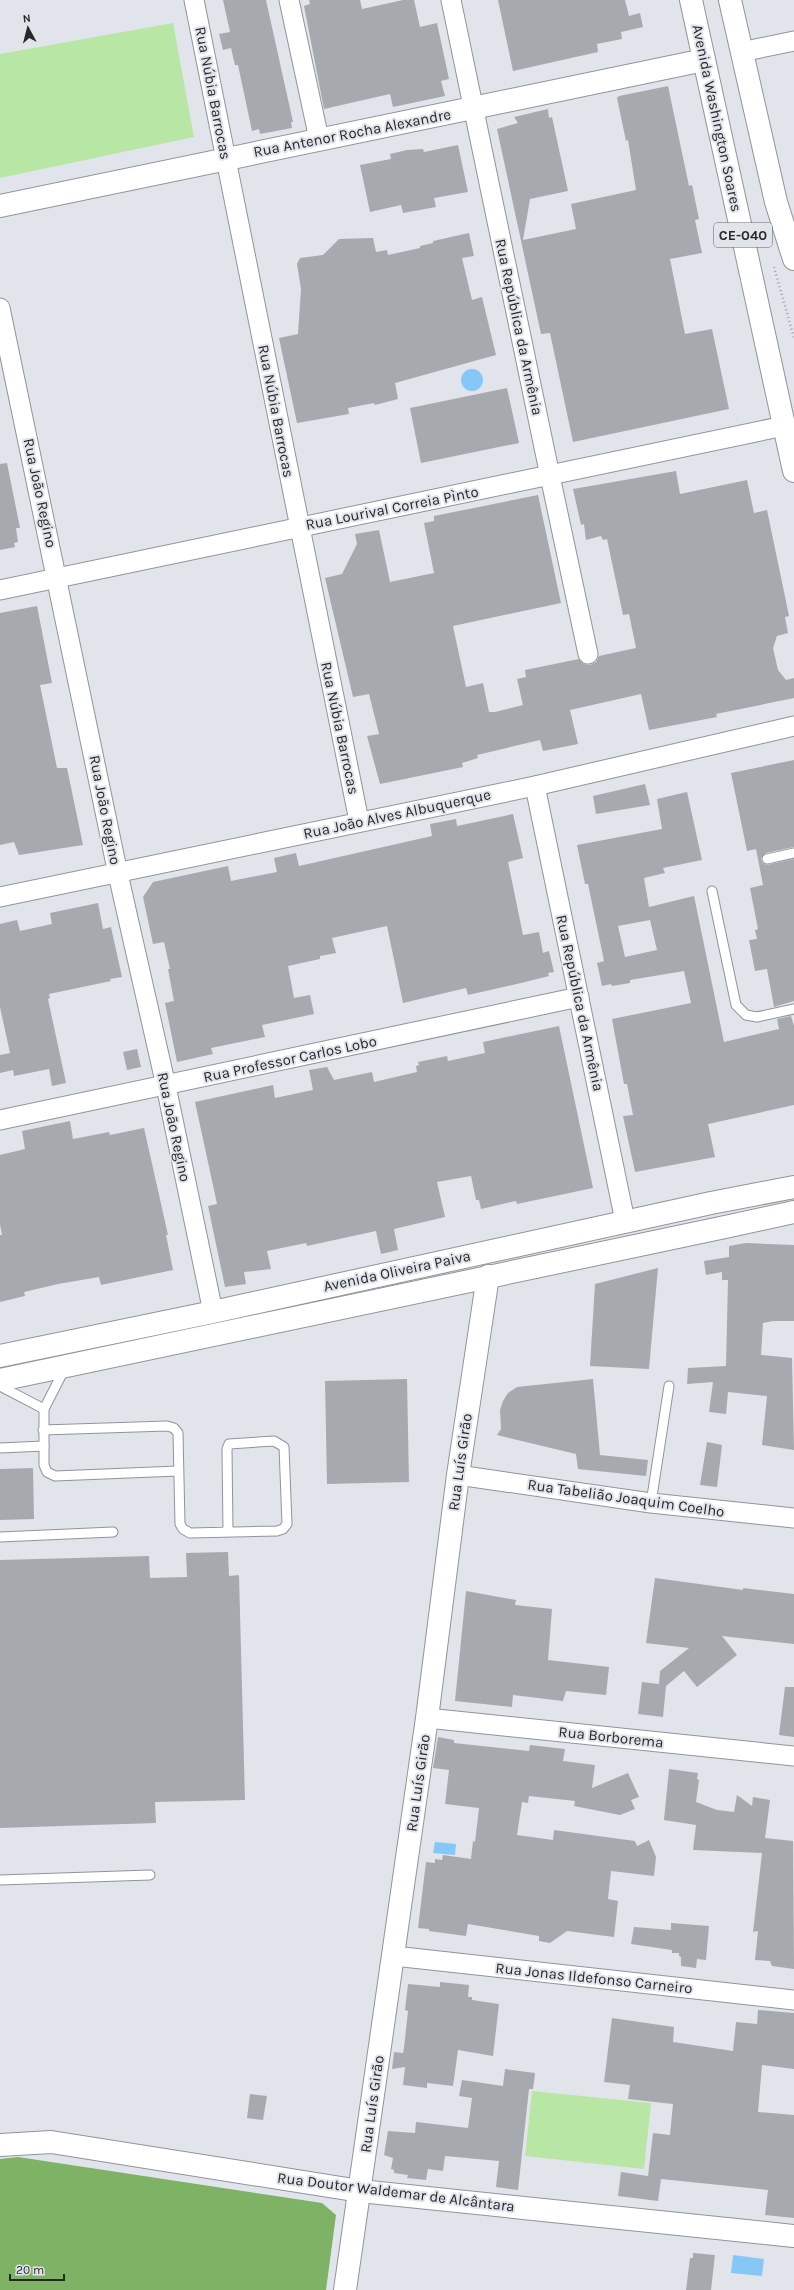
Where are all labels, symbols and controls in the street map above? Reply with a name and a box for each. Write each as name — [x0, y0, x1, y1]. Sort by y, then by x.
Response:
north arrow — [8, 8, 48, 48]
text: N — [22, 12, 32, 26]
street label: Avenida Washington Soares — [688, 23, 746, 213]
street label: Rua Núbia Barrocas — [191, 25, 235, 161]
street label: Rua Antenor Rocha Alexandre — [252, 105, 452, 161]
road number: CE-040 — [714, 223, 772, 247]
street label: Rua República da Armênia — [491, 237, 547, 417]
street label: Rua Núbia Barrocas — [254, 343, 298, 479]
street label: Rua João Regino — [20, 437, 60, 549]
street label: Rua Lourival Correia Pìnto — [304, 482, 480, 534]
street label: Rua Núbia Barrocas — [317, 660, 363, 796]
street label: Rua João Regino — [86, 754, 124, 866]
street label: Rua João Alves Albuquerque — [302, 785, 492, 843]
street label: Rua República da Armênia — [552, 913, 608, 1093]
street label: Rua Professor Carlos Lobo — [202, 1032, 378, 1086]
street label: Rua João Regino — [154, 1071, 194, 1183]
street label: Avenida Oliveira Paiva — [322, 1247, 472, 1295]
street label: Rua Luís Girão — [444, 1412, 476, 1512]
street label: Rua Tabelião Joaquim Coelho — [526, 1475, 726, 1521]
street label: Rua Borborema — [558, 1723, 664, 1751]
street label: Rua Luís Girão — [402, 1733, 434, 1833]
street label: Rua Jonas Ildefonso Carneiro — [495, 1959, 693, 1997]
street label: Rua Luís Girão — [356, 2054, 388, 2154]
street label: Rua Doutor Waldemar de Alcântara — [276, 2169, 516, 2215]
scale bar — [10, 2256, 64, 2282]
text: 20 m — [16, 2263, 44, 2277]

